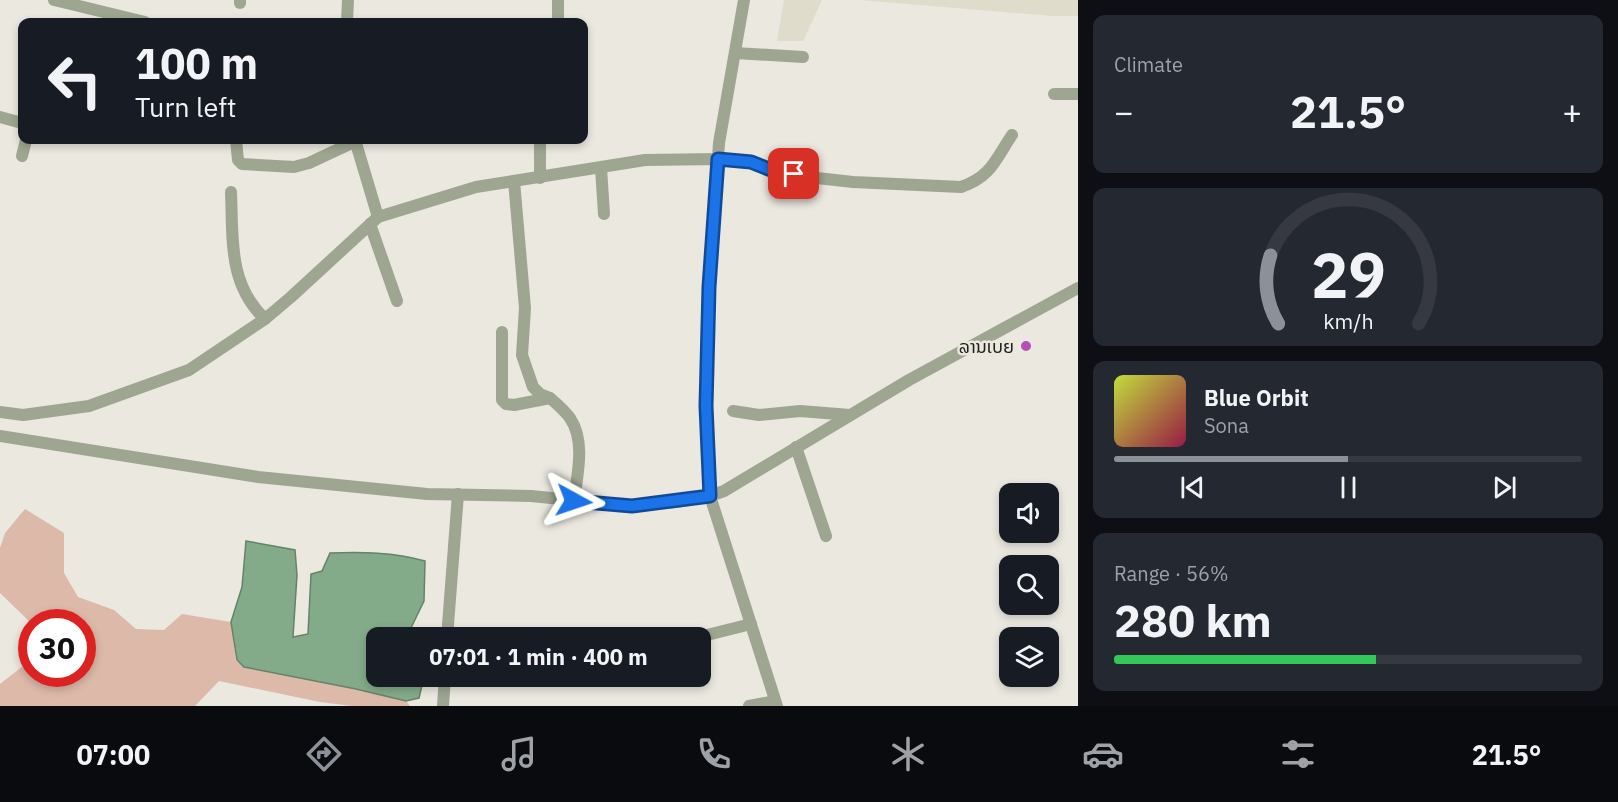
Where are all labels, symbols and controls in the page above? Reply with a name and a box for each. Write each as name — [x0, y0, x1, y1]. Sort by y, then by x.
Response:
text: 100 m — [135, 36, 258, 91]
icon: left — [36, 42, 114, 120]
text: Climate — [1114, 51, 1183, 78]
text: 21.5° — [1290, 82, 1406, 140]
text: Turn left — [135, 89, 236, 124]
text: − — [1114, 90, 1134, 133]
text: + — [1562, 90, 1582, 133]
pin — [768, 148, 819, 199]
icon: arrive — [777, 157, 810, 190]
text: 29 — [1311, 234, 1385, 315]
text: km/h — [1323, 307, 1373, 335]
place label: ລານເບຍ — [959, 335, 1014, 358]
marker: ລານເບຍ — [1019, 339, 1033, 353]
text: Blue Orbit — [1204, 383, 1309, 412]
text: Sona — [1204, 412, 1249, 439]
position arrow — [542, 469, 606, 533]
icon: previous — [1176, 471, 1209, 504]
icon: pause — [1332, 471, 1365, 504]
icon: next — [1488, 471, 1521, 504]
map controls — [999, 483, 1059, 687]
button: sound — [999, 483, 1059, 543]
button: search — [999, 555, 1059, 615]
text: Range · 56% — [1114, 560, 1229, 587]
text: 280 km — [1114, 591, 1272, 649]
speed limit sign: 30 — [18, 609, 96, 687]
button: layers — [999, 627, 1059, 687]
text: 07:01 · 1 min · 400 m — [429, 642, 648, 671]
icon: directions — [303, 733, 345, 775]
icon: music — [498, 733, 540, 775]
icon: phone — [693, 733, 735, 775]
icon: climate — [887, 733, 929, 775]
icon: car — [1082, 733, 1124, 775]
icon: filters — [1277, 733, 1319, 775]
text: 07:00 — [76, 737, 150, 772]
text: 21.5° — [1472, 737, 1541, 772]

